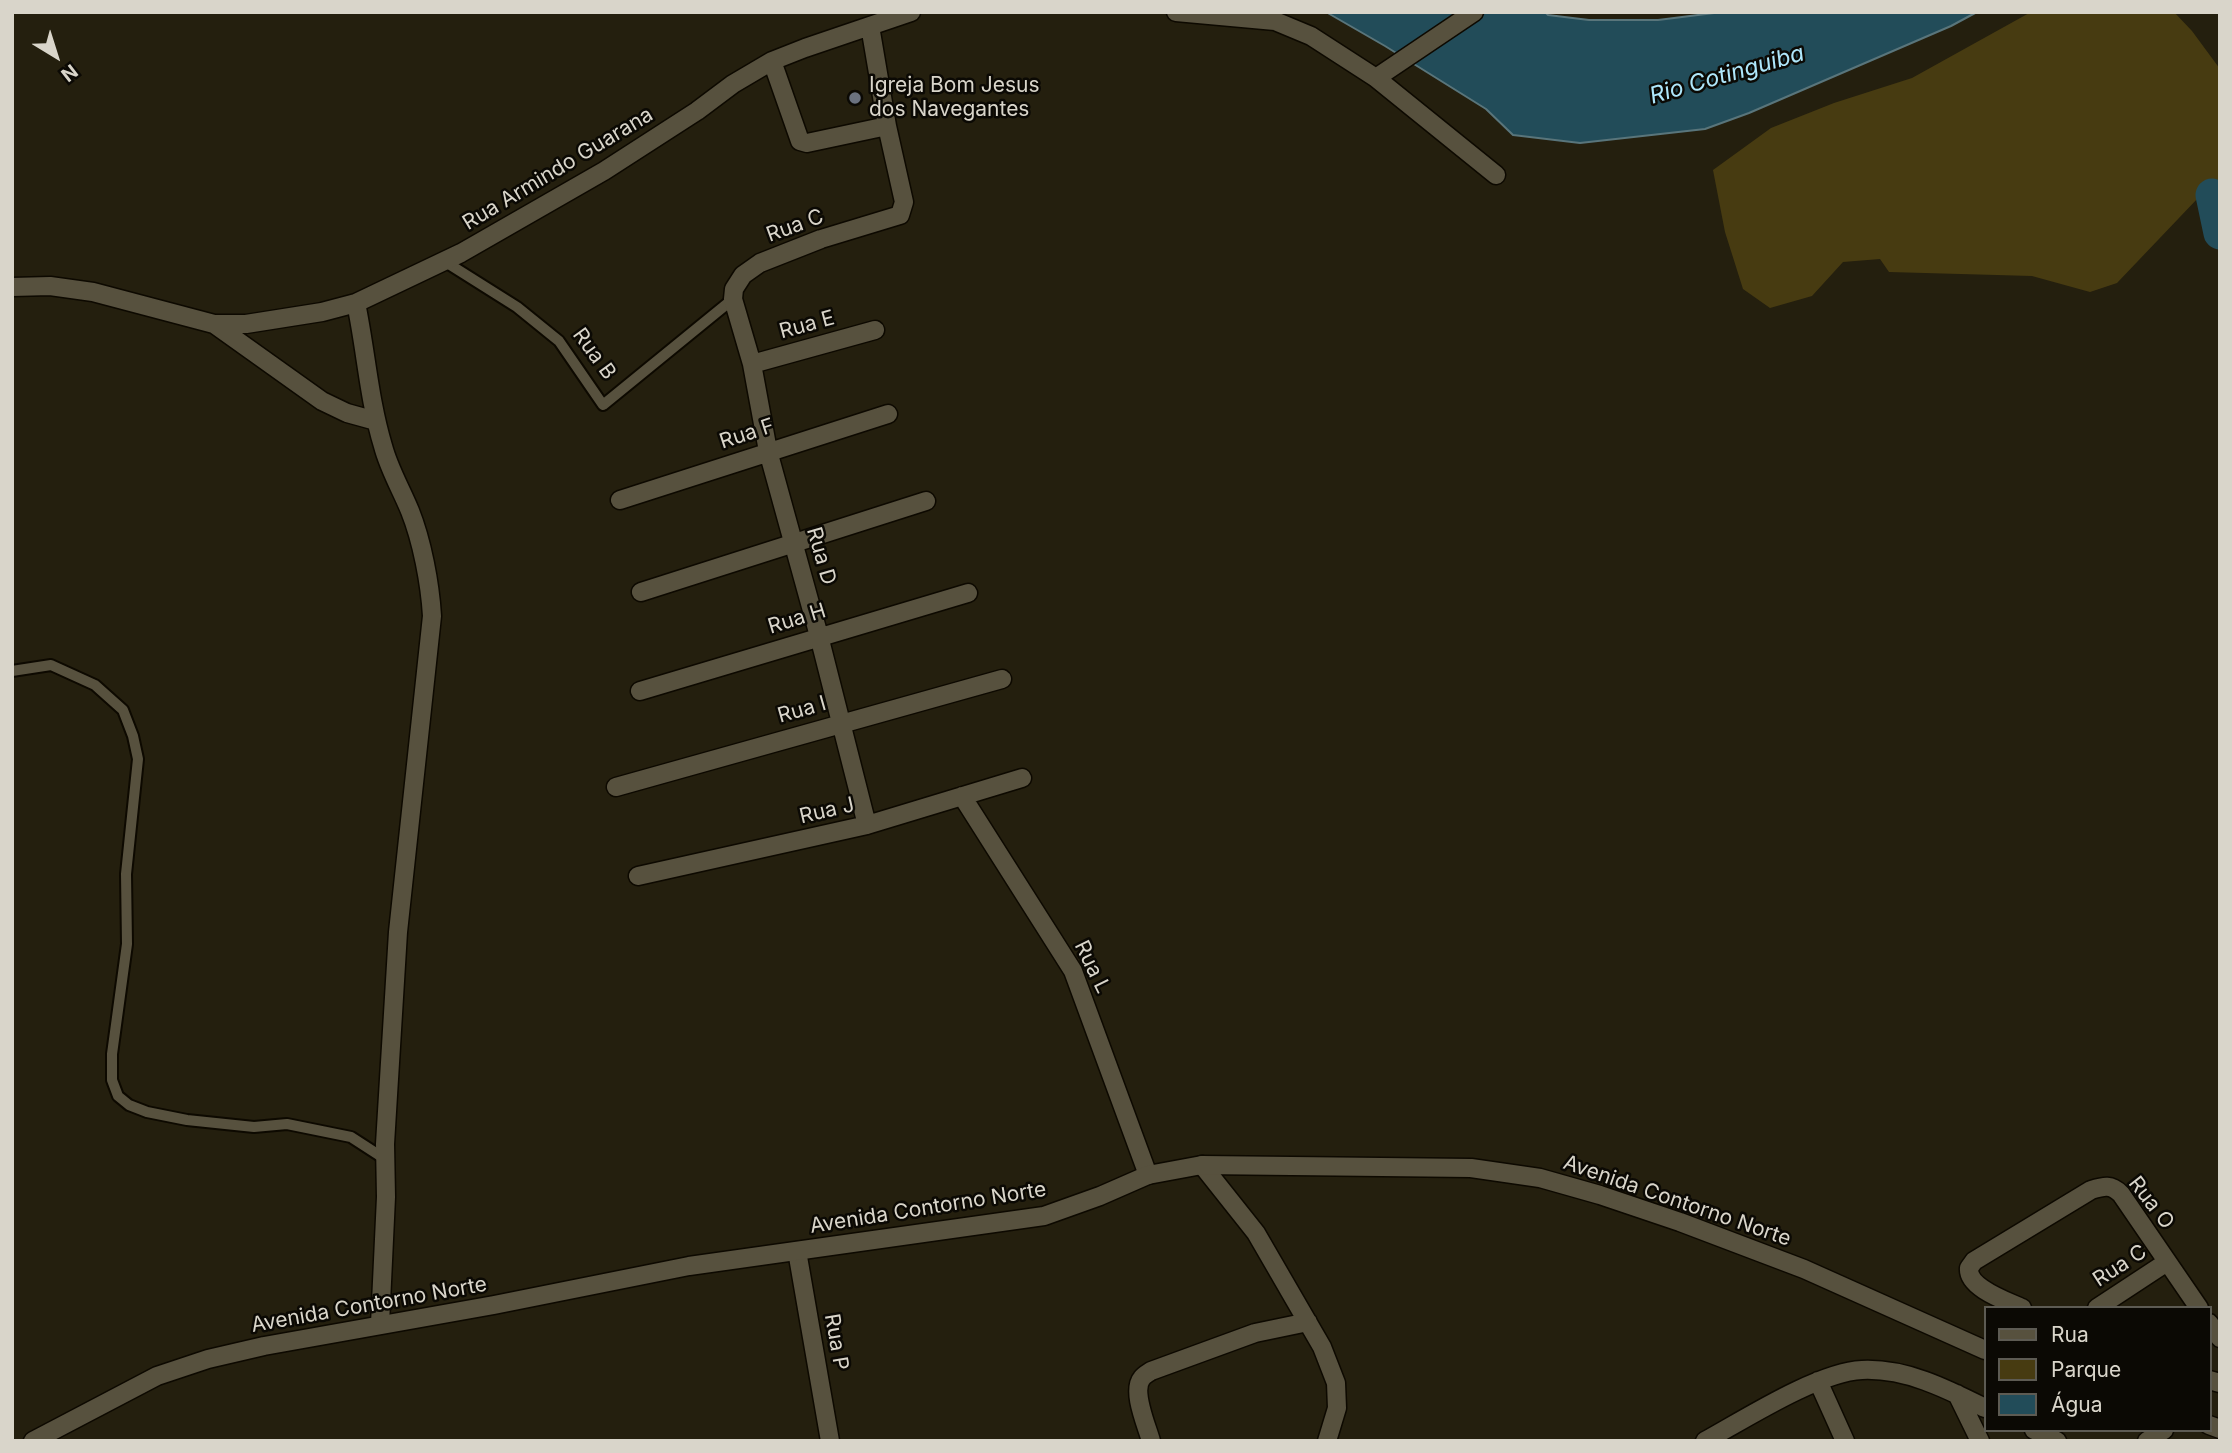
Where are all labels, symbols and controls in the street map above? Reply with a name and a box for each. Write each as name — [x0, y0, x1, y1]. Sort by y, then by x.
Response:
north arrow — [21, 21, 91, 91]
water label: Rio Cotinguiba — [1647, 40, 1807, 110]
text: N — [56, 59, 82, 86]
place label: Igreja Bom Jesus dos Navegantes — [869, 73, 1040, 123]
marker: Igreja Bom Jesus dos Navegantes — [847, 90, 863, 106]
street label: Rua Armindo Guarana — [458, 102, 658, 236]
street label: Rua C — [763, 204, 827, 248]
street label: Rua E — [777, 306, 837, 344]
street label: Rua B — [567, 323, 621, 385]
street label: Rua F — [716, 413, 778, 455]
street label: Rua D — [801, 524, 841, 588]
street label: Rua H — [765, 598, 829, 640]
street label: Rua I — [775, 691, 829, 729]
street label: Rua J — [797, 792, 857, 830]
street label: Rua L — [1069, 937, 1115, 997]
street label: Avenida Contorno Norte — [1560, 1150, 1794, 1252]
street label: Rua O — [2123, 1172, 2179, 1234]
street label: Avenida Contorno Norte — [808, 1177, 1048, 1239]
street label: Rua C — [2088, 1239, 2152, 1293]
street label: Avenida Contorno Norte — [249, 1272, 489, 1338]
legend — [1983, 1306, 2211, 1432]
street label: Rua P — [819, 1312, 853, 1372]
text: Rua — [2051, 1322, 2089, 1347]
text: Parque — [2051, 1357, 2121, 1382]
text: Água — [2051, 1392, 2103, 1417]

